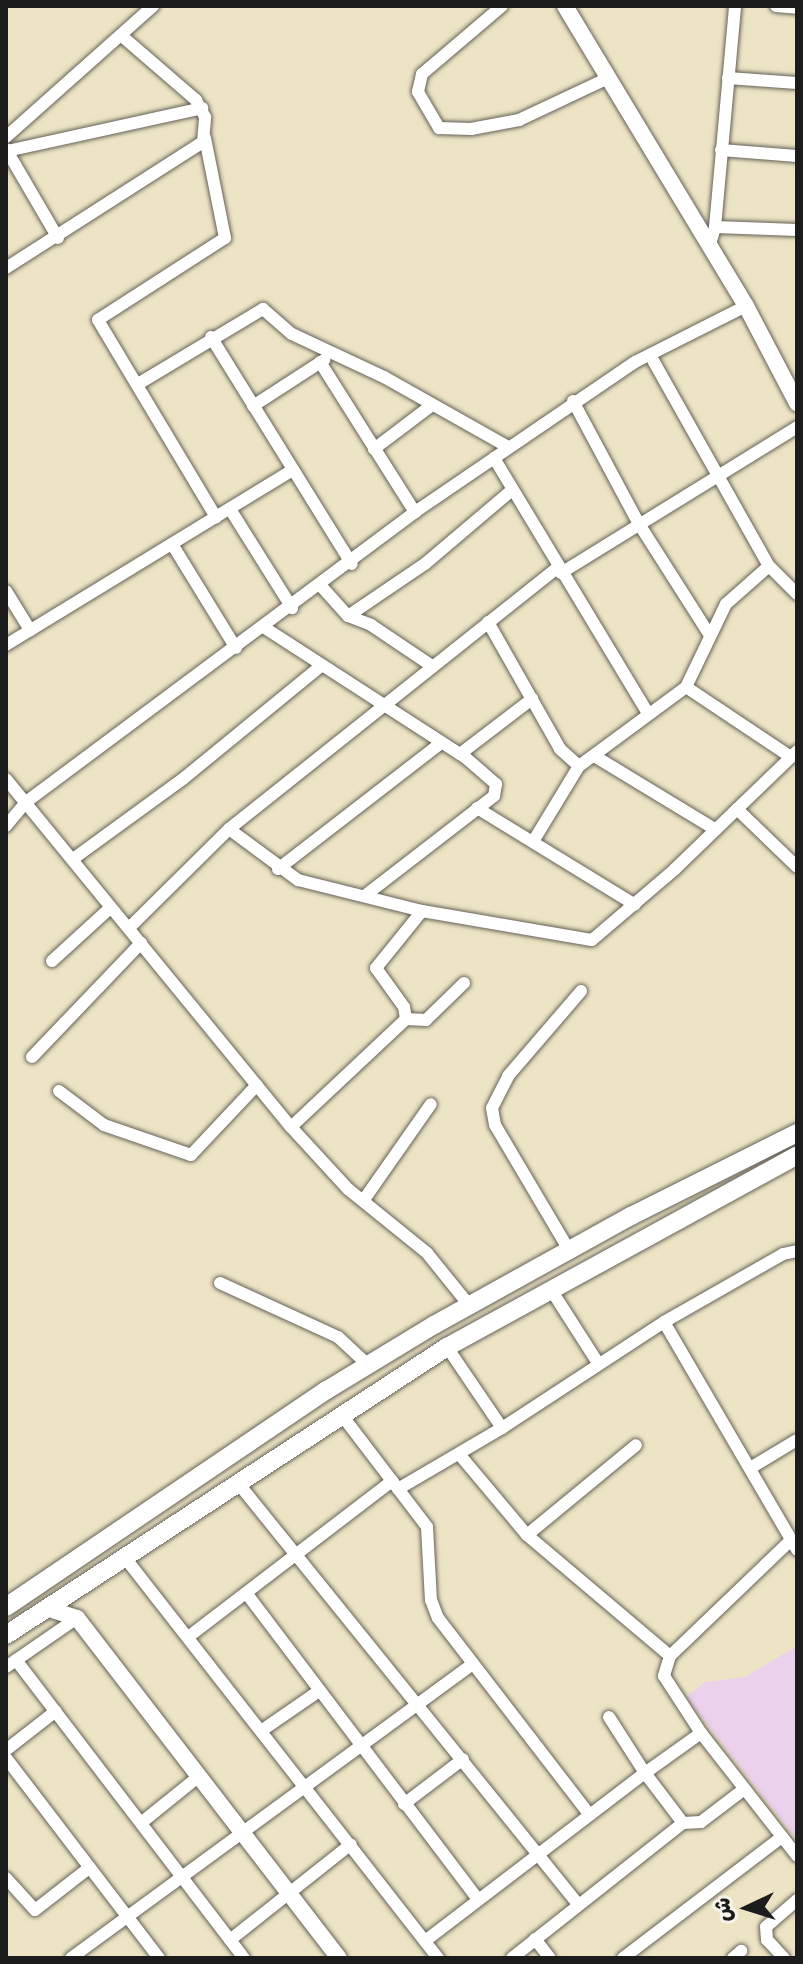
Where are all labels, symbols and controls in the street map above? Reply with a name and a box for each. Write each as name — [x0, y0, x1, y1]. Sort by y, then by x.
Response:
north arrow — [707, 1868, 787, 1948]
text: ش — [708, 1897, 737, 1923]

